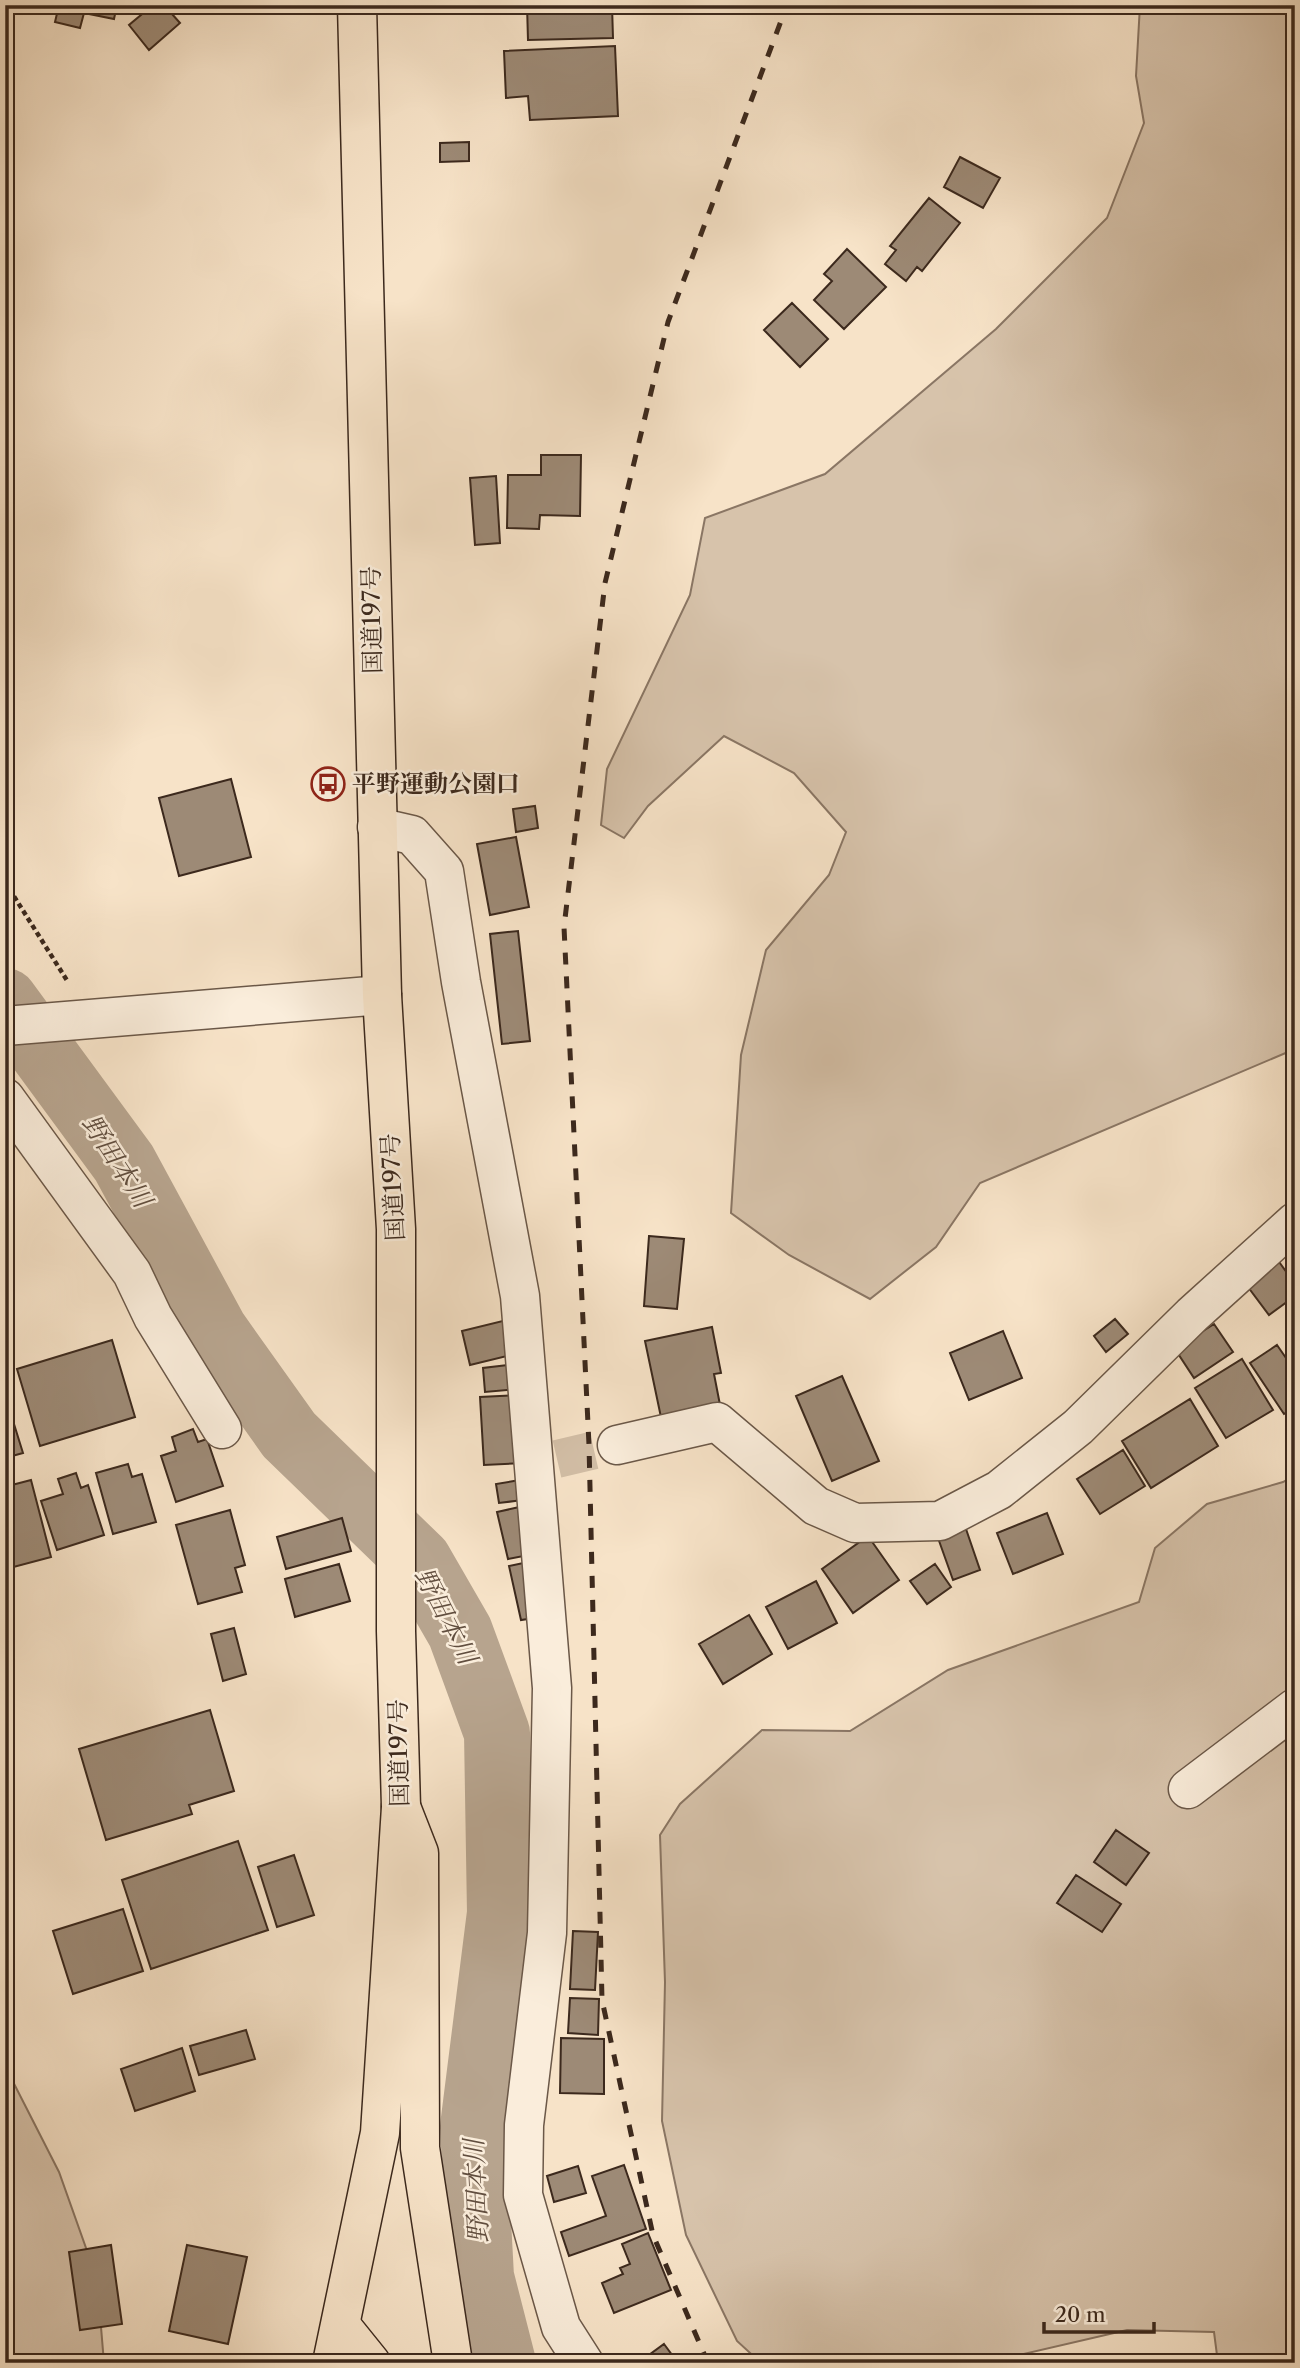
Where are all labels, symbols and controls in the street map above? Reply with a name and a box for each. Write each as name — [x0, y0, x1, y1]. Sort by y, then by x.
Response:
street label: 国道197号 — [356, 566, 387, 674]
bus stop icon: 平野運動公園口 — [309, 765, 347, 803]
place label: 平野運動公園口 — [352, 769, 520, 798]
water label: 野田本川 — [75, 1109, 160, 1216]
street label: 国道197号 — [375, 1132, 410, 1242]
water label: 野田本川 — [408, 1562, 485, 1672]
street label: 国道197号 — [383, 1699, 414, 1807]
water label: 野田本川 — [457, 2135, 495, 2244]
scale bar — [1044, 2291, 1155, 2335]
text: 20 m — [1055, 2302, 1106, 2327]

